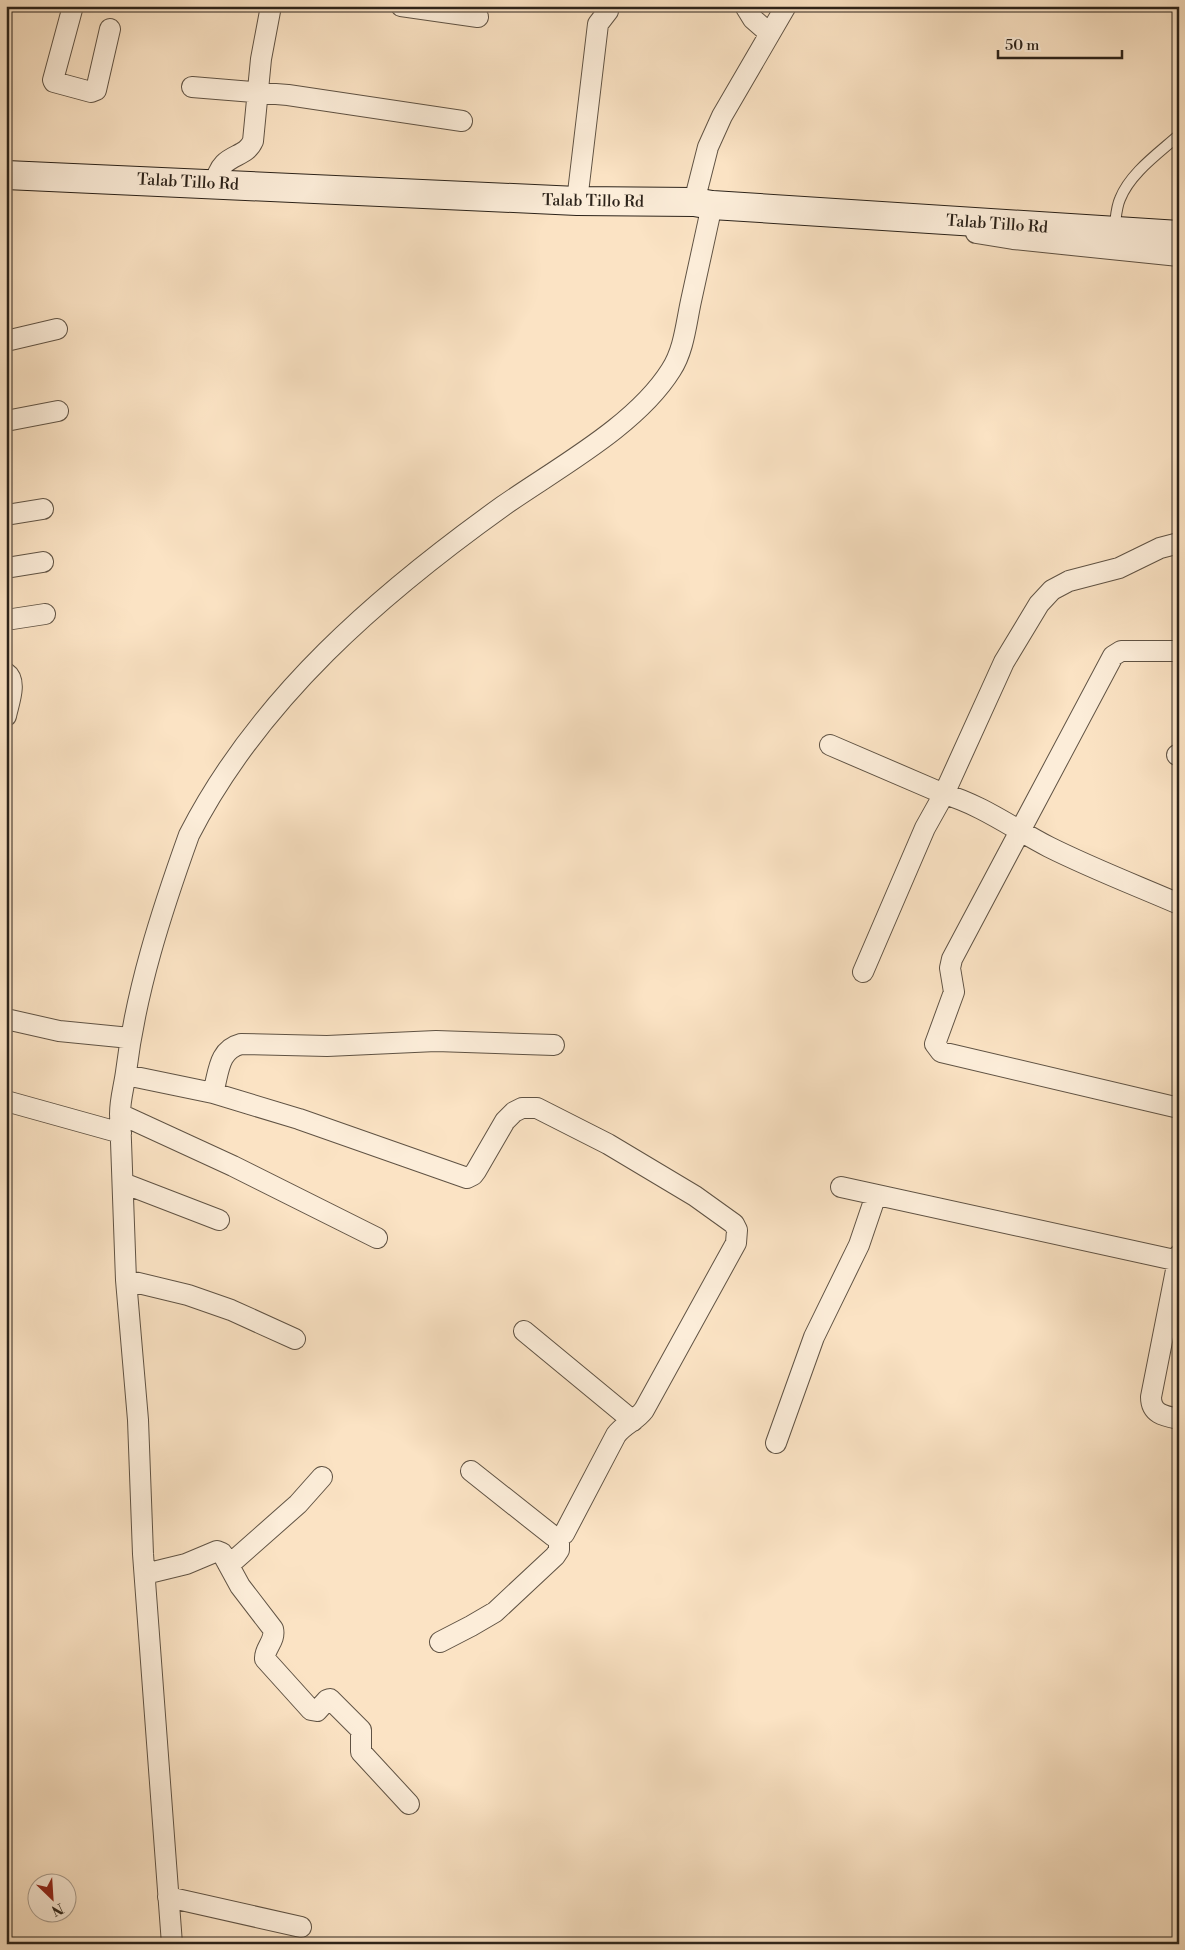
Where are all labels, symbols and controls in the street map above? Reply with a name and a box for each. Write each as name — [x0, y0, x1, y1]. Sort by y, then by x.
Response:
scale bar — [998, 28, 1121, 60]
text: 50 m — [1005, 36, 1039, 55]
street label: Talab Tillo Rd — [137, 169, 239, 195]
street label: Talab Tillo Rd — [542, 190, 644, 212]
street label: Talab Tillo Rd — [945, 210, 1049, 238]
north arrow — [28, 1872, 78, 1922]
text: N — [48, 1898, 66, 1919]

